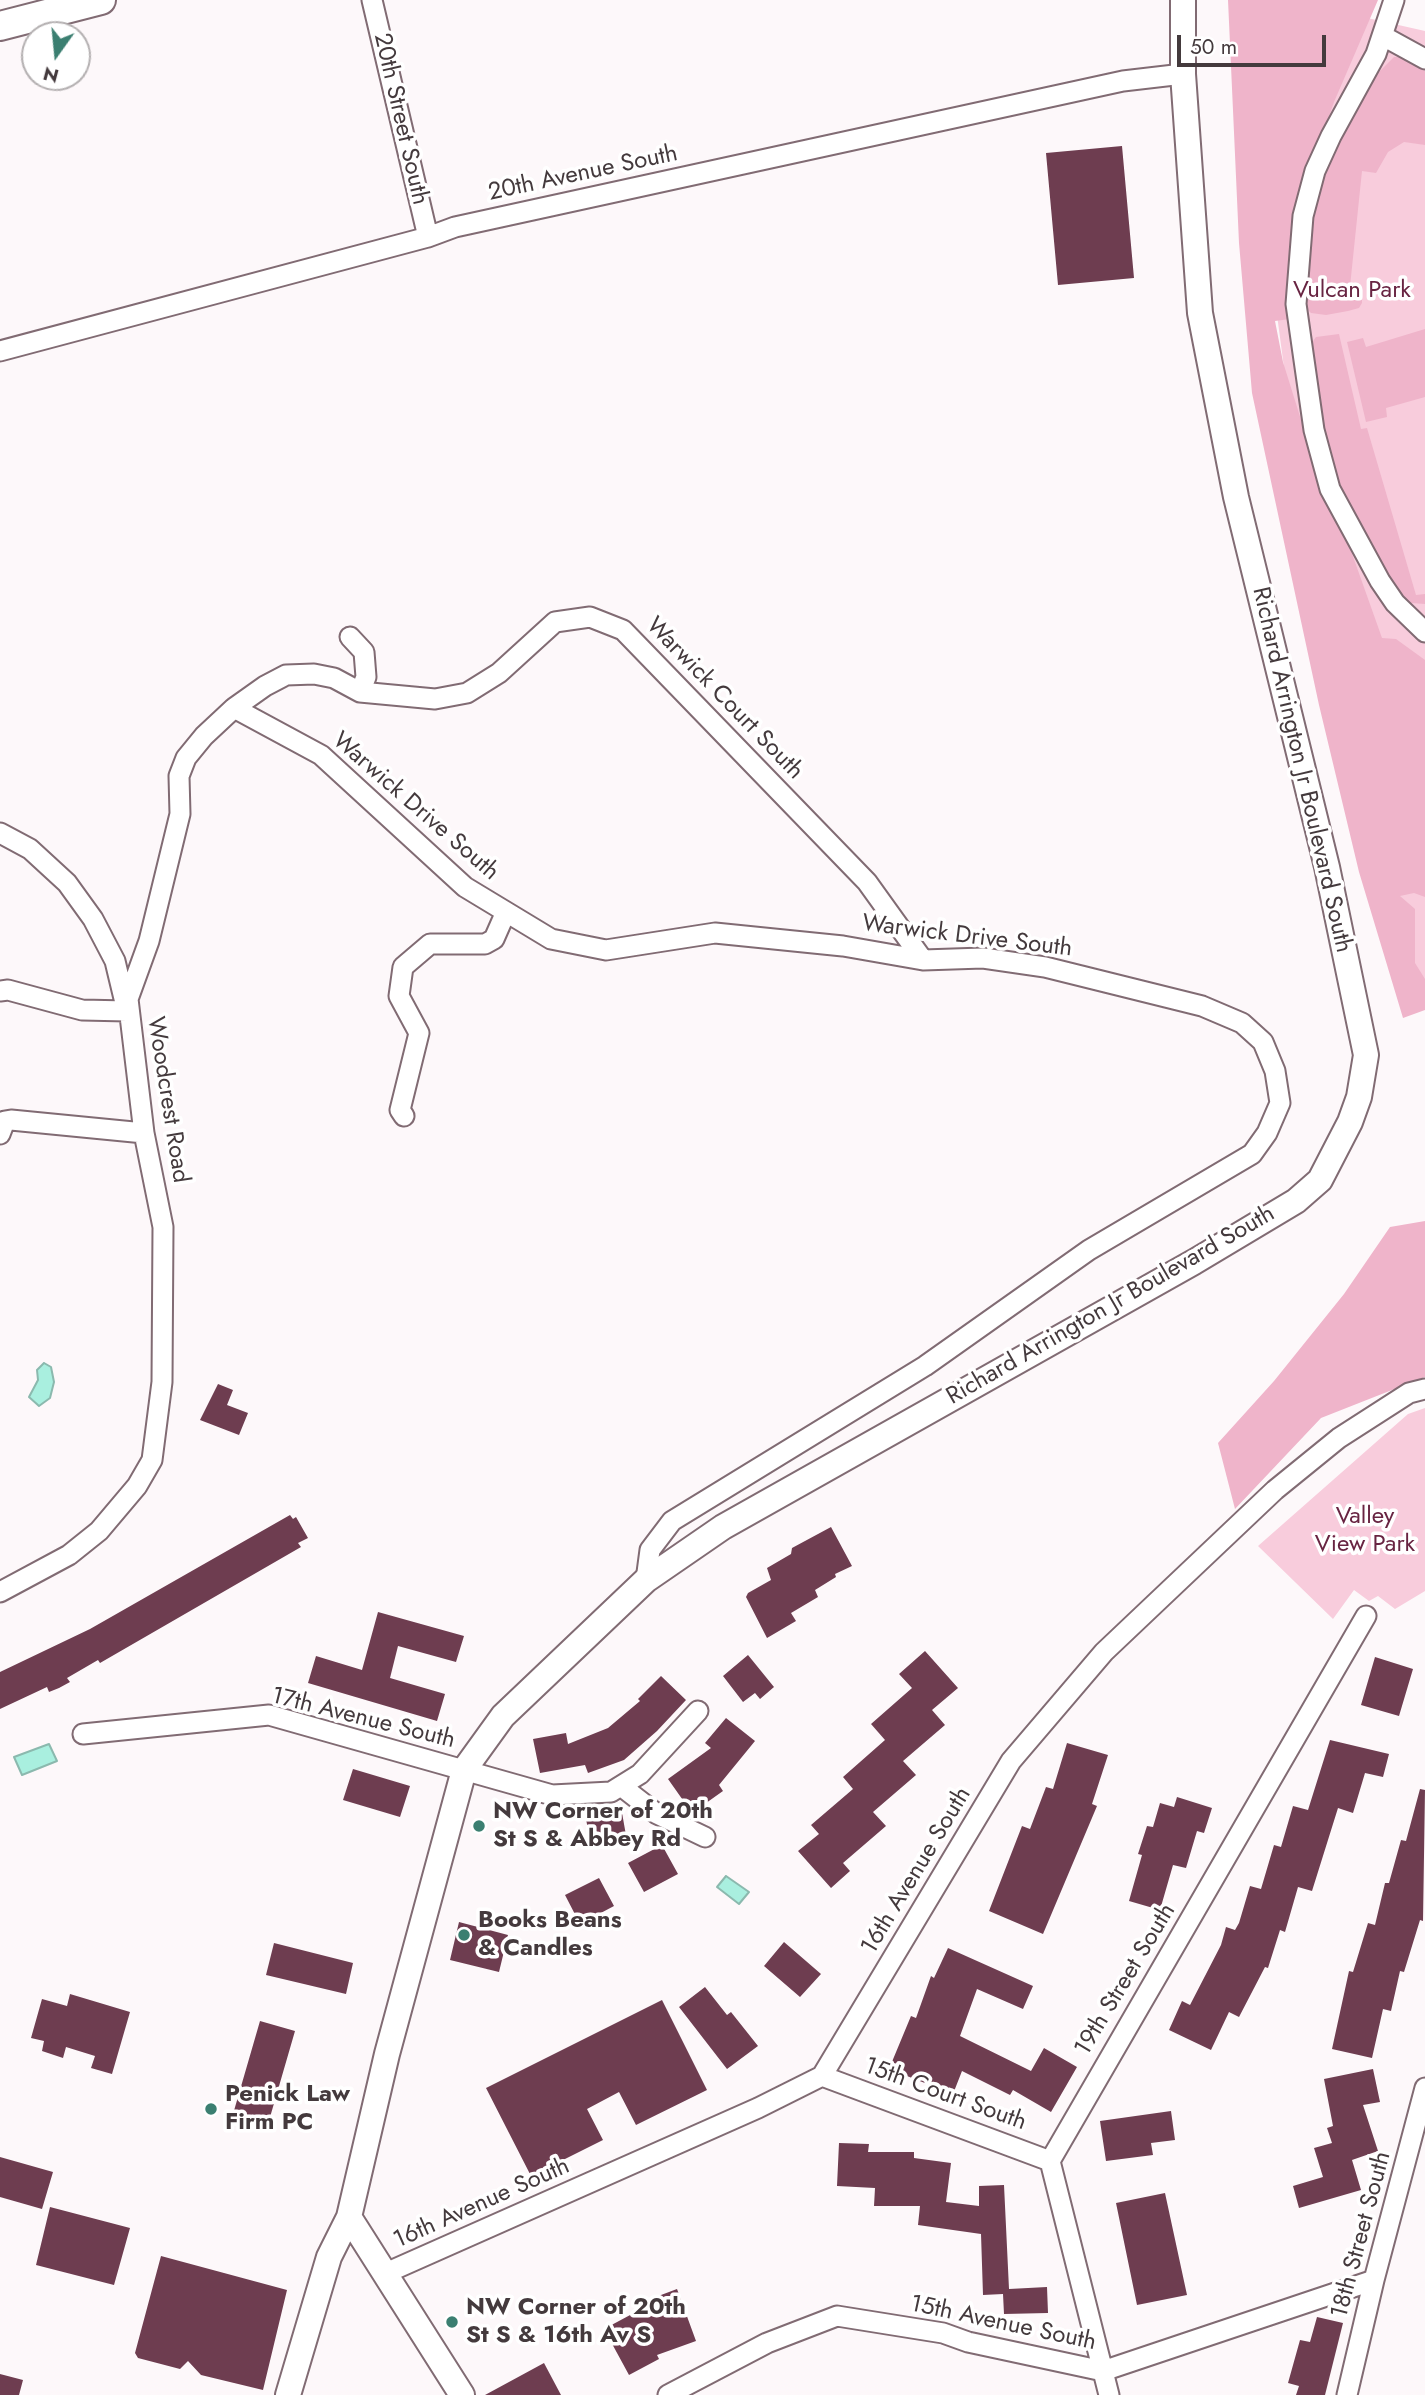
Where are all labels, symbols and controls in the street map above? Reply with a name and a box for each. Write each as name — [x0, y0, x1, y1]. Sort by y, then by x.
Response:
north arrow — [21, 21, 91, 91]
scale bar — [1180, 21, 1329, 65]
street label: 20th Street South — [366, 30, 434, 208]
text: 50 m — [1190, 32, 1237, 62]
text: N — [40, 60, 62, 90]
street label: 20th Avenue South — [486, 140, 680, 208]
park label: Vulcan Park — [1293, 277, 1411, 305]
street label: Richard Arrington Jr Boulevard South — [1245, 584, 1357, 956]
street label: Warwick Court South — [639, 612, 809, 786]
street label: Warwick Drive South — [326, 727, 504, 887]
street label: Warwick Drive South — [860, 910, 1074, 964]
street label: Woodcrest Road — [140, 1015, 194, 1185]
street label: Richard Arrington Jr Boulevard South — [942, 1200, 1280, 1412]
park label: Valley View Park — [1315, 1503, 1415, 1559]
street label: 17th Avenue South — [268, 1682, 458, 1756]
street label: 16th Avenue South — [856, 1782, 978, 1960]
place label: NW Corner of 20th St S & Abbey Rd — [493, 1798, 713, 1854]
marker: NW Corner of 20th St S & Abbey Rd — [471, 1818, 487, 1834]
street label: 19th Street South — [1069, 1899, 1183, 2061]
place label: Books Beans & Candles — [478, 1907, 622, 1963]
marker: Books Beans & Candles — [456, 1927, 472, 1943]
street label: 15th Court South — [860, 2052, 1030, 2138]
place label: Penick Law Firm PC — [225, 2081, 350, 2137]
marker: Penick Law Firm PC — [203, 2101, 219, 2117]
street label: 18th Street South — [1326, 2149, 1398, 2321]
street label: 16th Avenue South — [390, 2152, 574, 2256]
street label: 15th Avenue South — [908, 2290, 1098, 2358]
place label: NW Corner of 20th St S & 16th Av S — [466, 2294, 686, 2350]
marker: NW Corner of 20th St S & 16th Av S — [444, 2314, 460, 2330]

